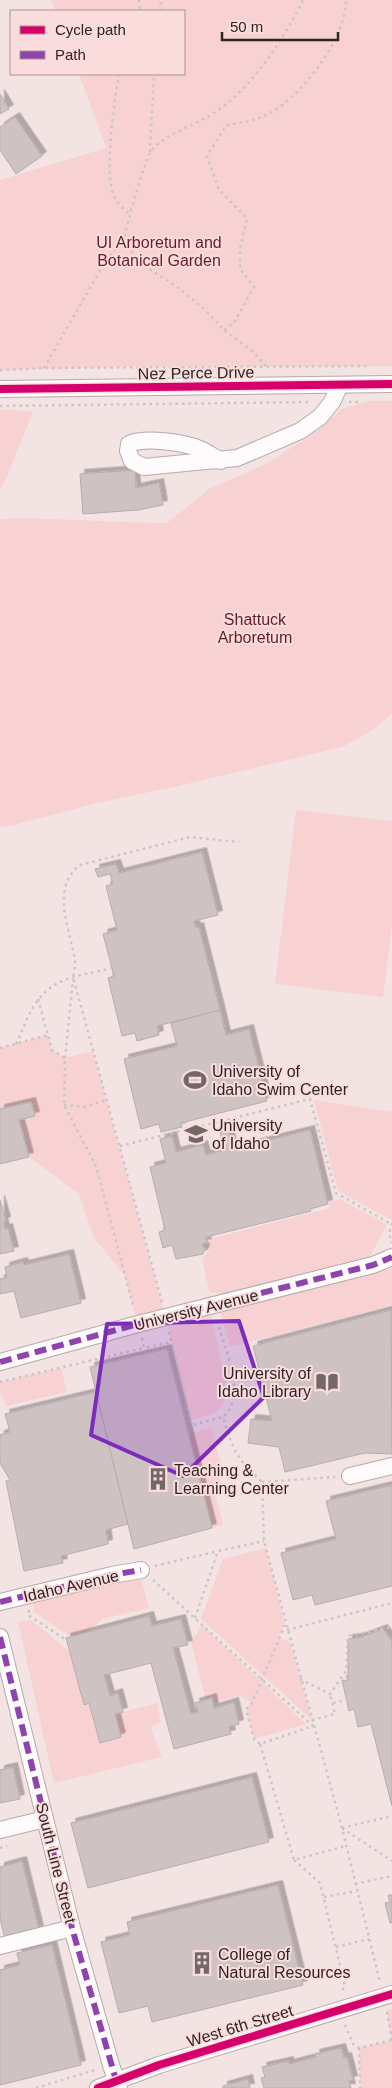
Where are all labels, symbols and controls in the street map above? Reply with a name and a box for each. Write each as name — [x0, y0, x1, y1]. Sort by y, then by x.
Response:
legend — [10, 10, 185, 75]
scale bar — [222, 10, 338, 42]
text: 50 m — [230, 18, 263, 35]
text: Cycle path — [55, 21, 126, 38]
text: Path — [55, 46, 86, 63]
park label: UI Arboretum and Botanical Garden — [96, 234, 222, 269]
street label: Nez Perce Drive — [138, 363, 254, 383]
park label: Shattuck Arboretum — [218, 611, 292, 646]
place label: University of Idaho Swim Center — [212, 1063, 349, 1098]
sports icon: University of Idaho Swim Center — [182, 1067, 208, 1093]
place label: University of Idaho — [212, 1117, 282, 1152]
school or university icon: University of Idaho — [183, 1121, 209, 1147]
street label: University Avenue — [132, 1286, 260, 1334]
place label: University of Idaho Library — [218, 1365, 312, 1400]
library icon: University of Idaho Library — [314, 1369, 340, 1395]
place label: Teaching & Learning Center — [174, 1462, 289, 1497]
building icon: Teaching & Learning Center — [145, 1466, 171, 1492]
street label: Idaho Avenue — [22, 1567, 121, 1605]
street label: South Line Street — [33, 1801, 79, 1926]
place label: College of Natural Resources — [218, 1946, 351, 1981]
building icon: College of Natural Resources — [189, 1950, 215, 1976]
street label: West 6th Street — [185, 2002, 296, 2050]

